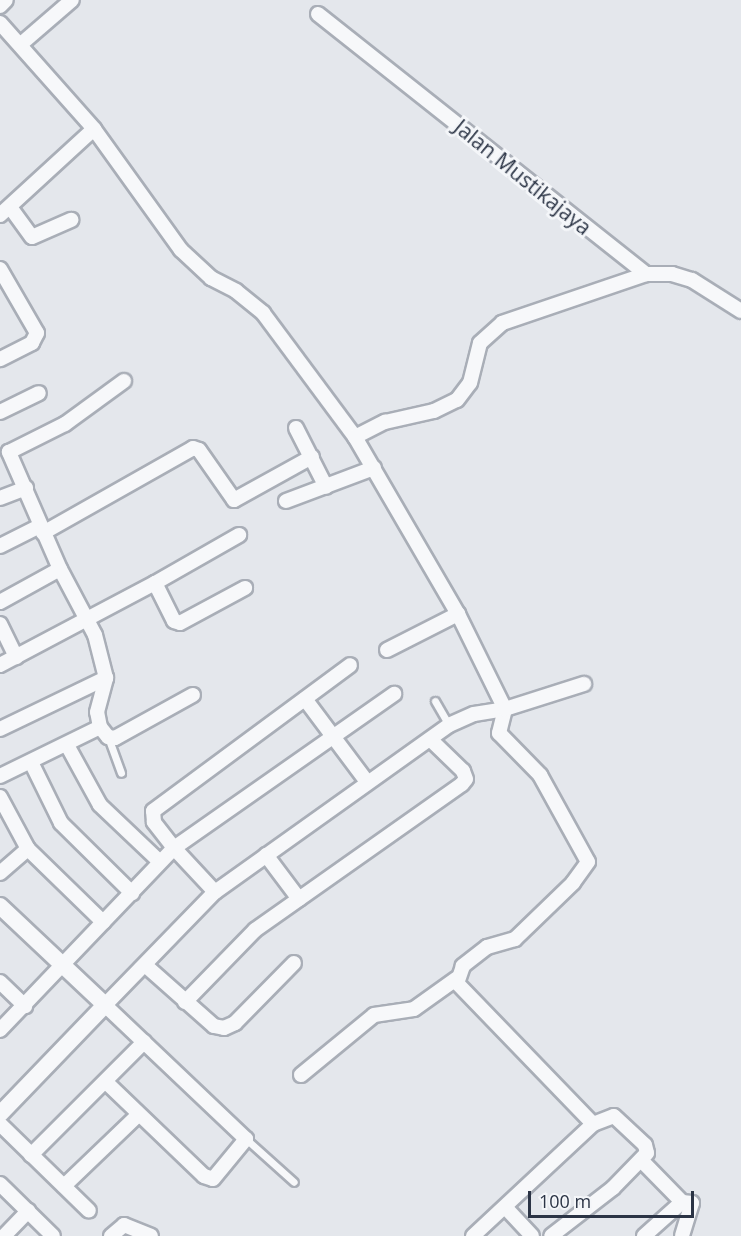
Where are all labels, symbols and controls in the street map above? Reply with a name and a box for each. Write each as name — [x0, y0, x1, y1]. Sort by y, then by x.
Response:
street label: Jalan Mustikajaya — [449, 114, 597, 240]
scale bar — [531, 1179, 698, 1217]
text: 100 m — [539, 1189, 591, 1213]

